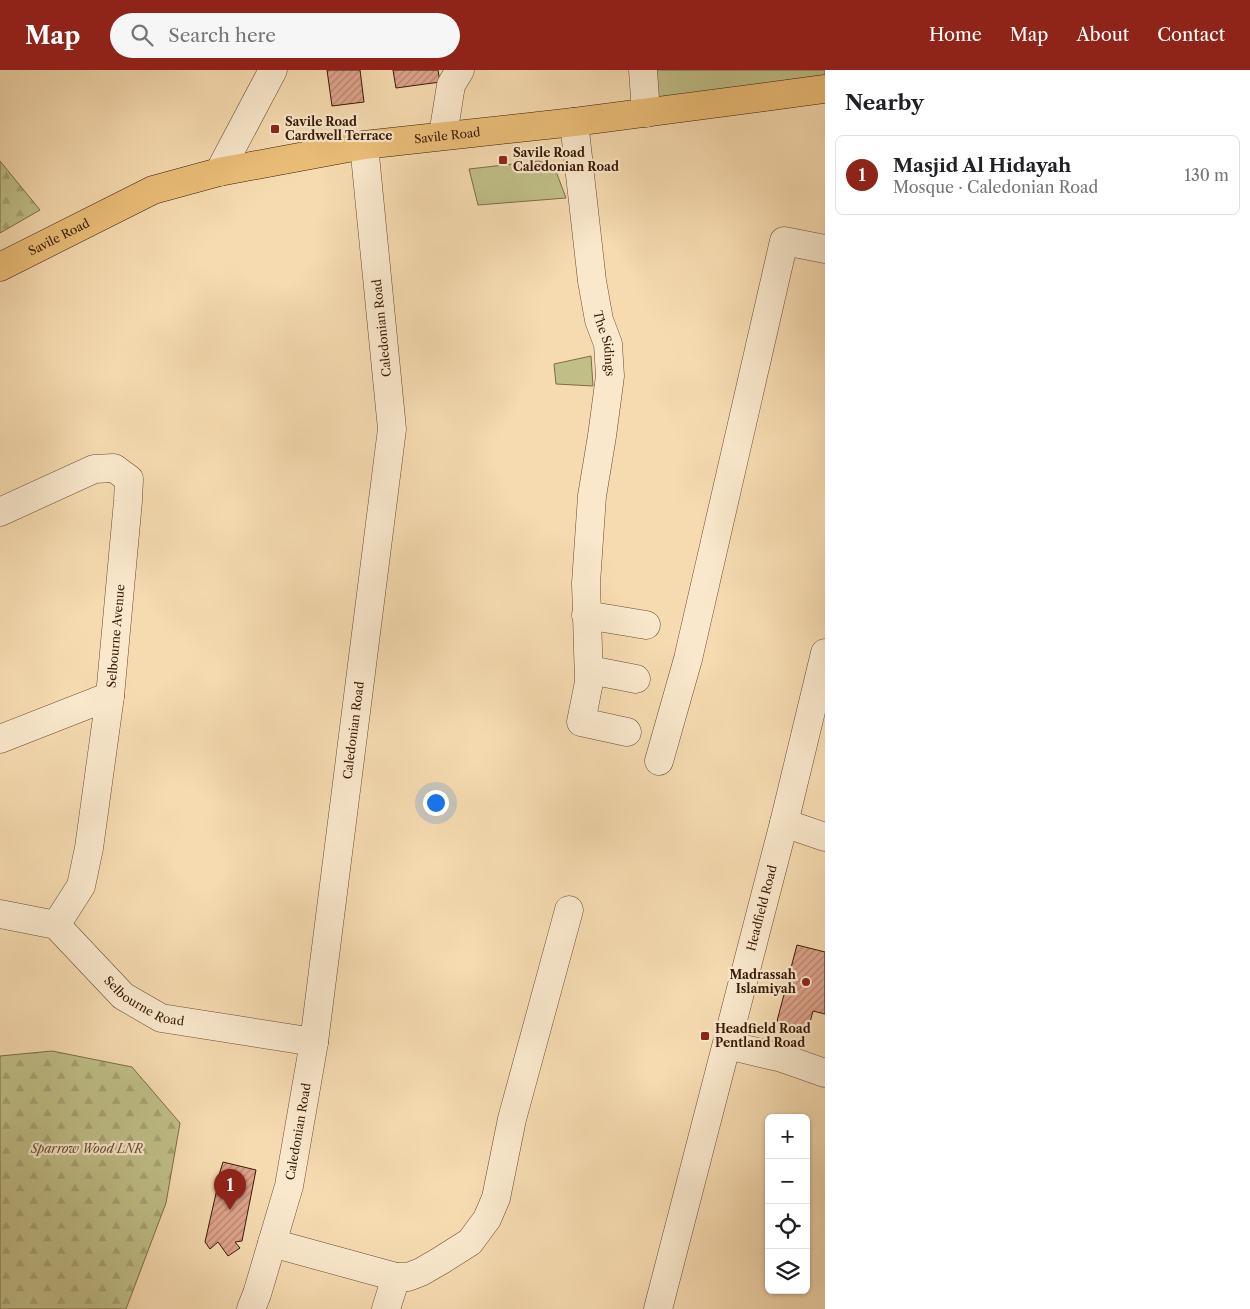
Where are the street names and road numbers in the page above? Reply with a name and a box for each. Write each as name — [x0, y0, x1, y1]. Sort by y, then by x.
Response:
street label: Savile Road — [413, 124, 482, 146]
street label: Savile Road — [26, 215, 92, 259]
street label: Caledonian Road — [369, 278, 394, 378]
street label: The Sidings — [590, 309, 618, 377]
street label: Selbourne Avenue — [103, 583, 128, 688]
street label: Caledonian Road — [339, 680, 367, 780]
street label: Headfield Road — [743, 863, 780, 953]
street label: Selbourne Road — [101, 973, 186, 1029]
street label: Caledonian Road — [282, 1081, 314, 1181]

